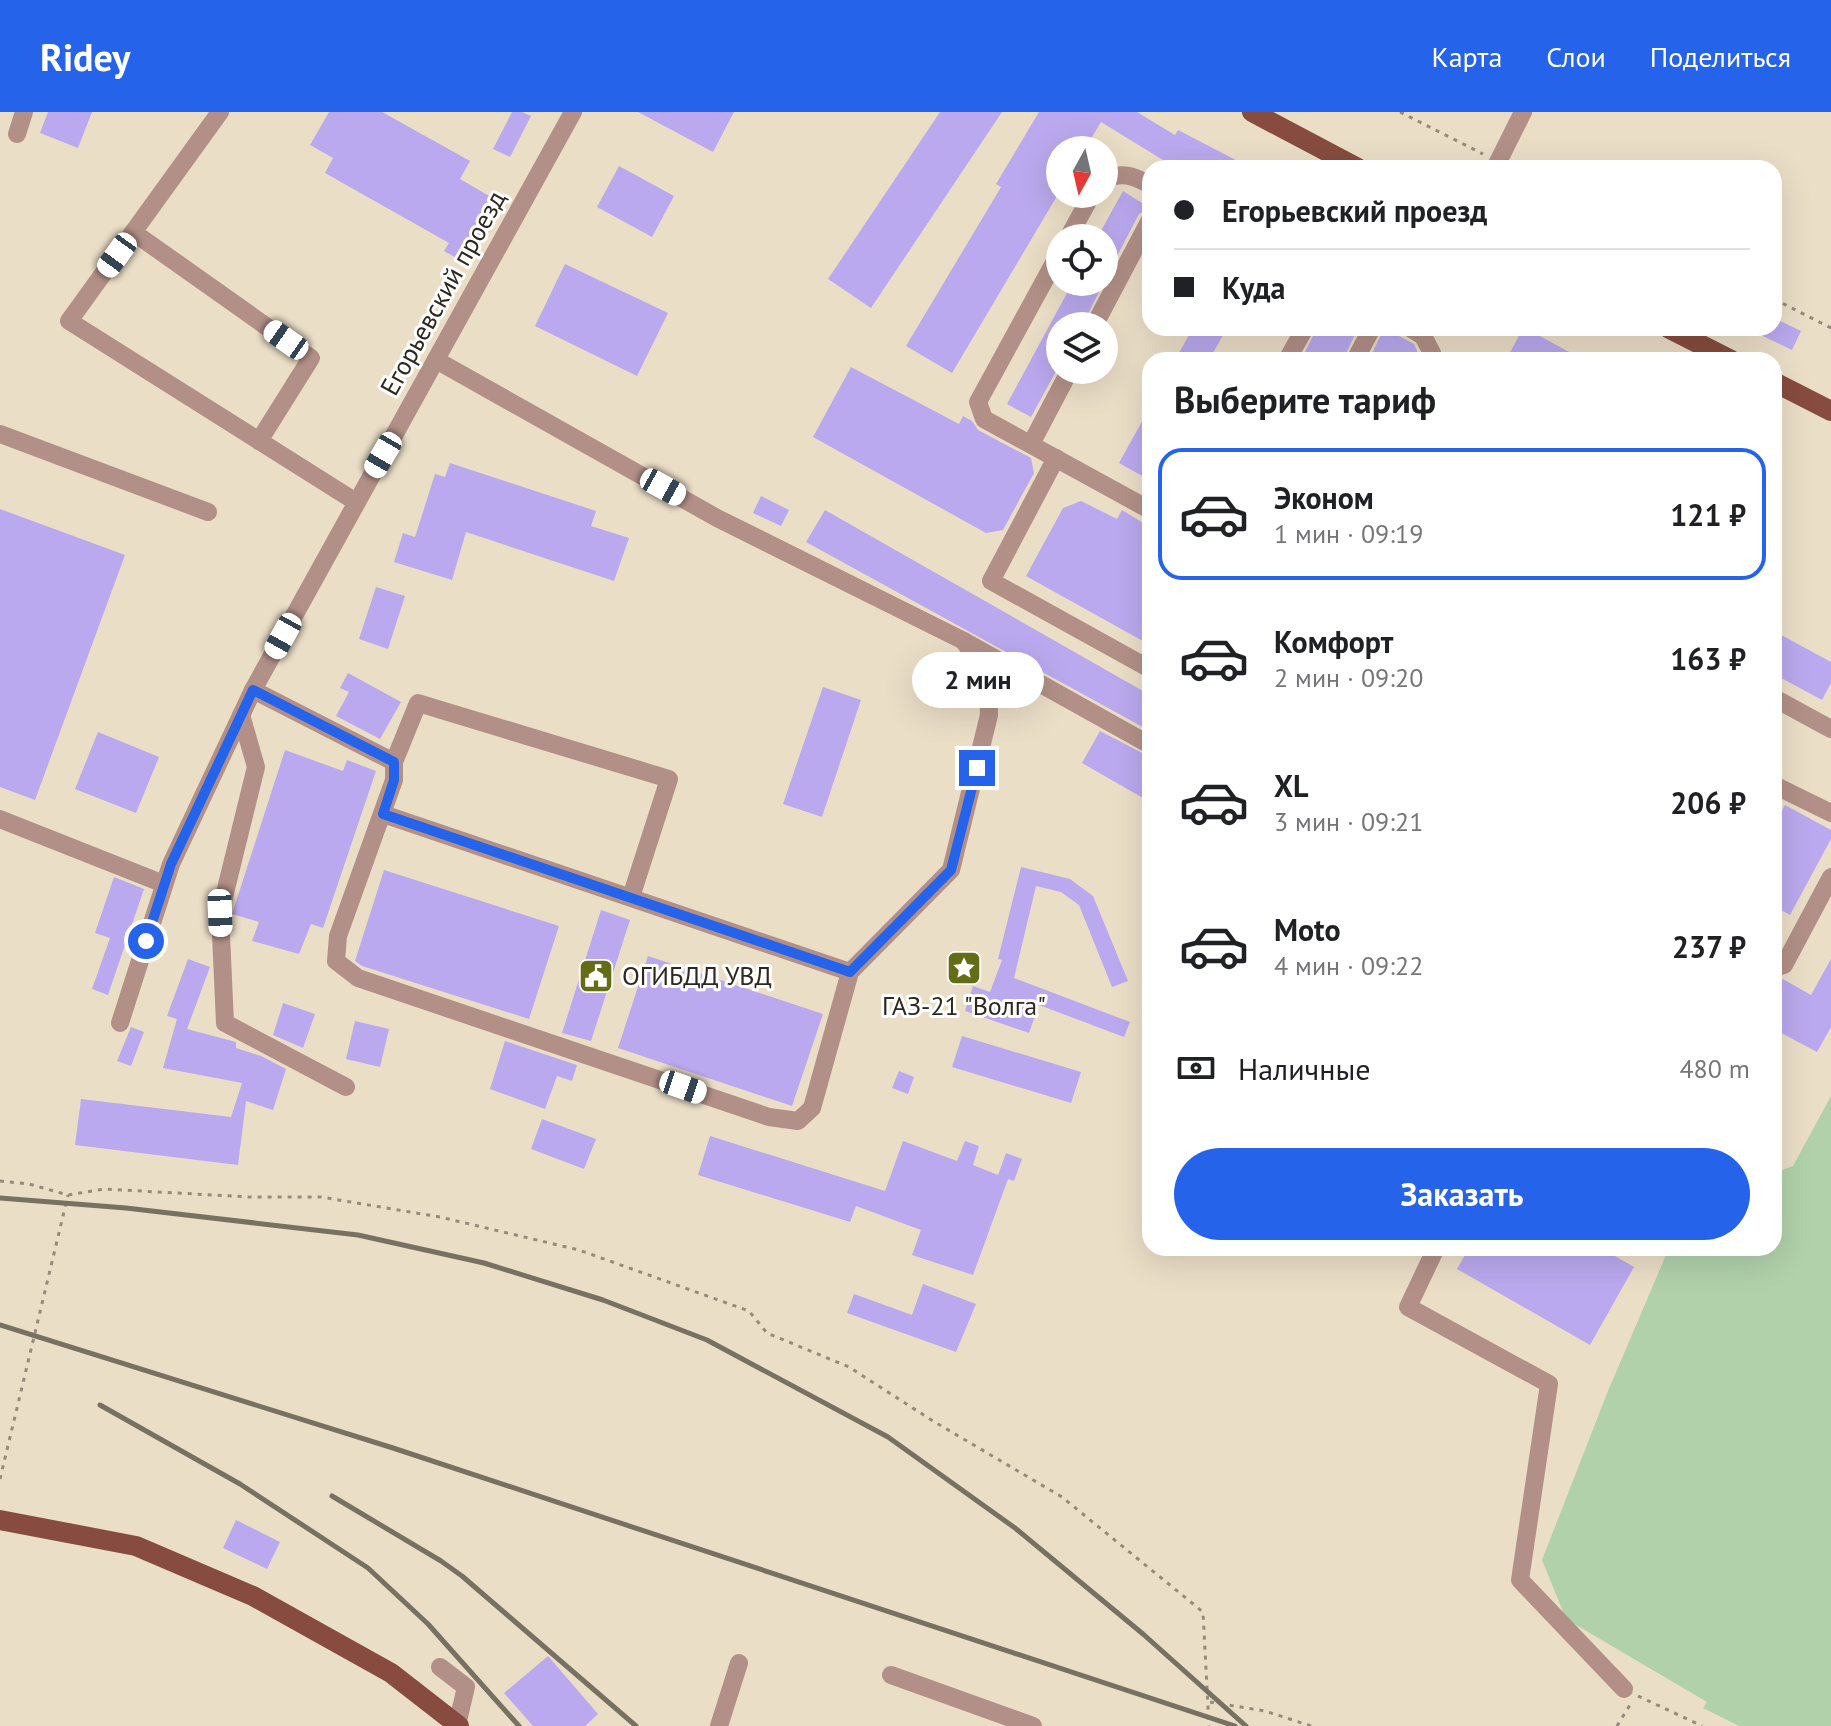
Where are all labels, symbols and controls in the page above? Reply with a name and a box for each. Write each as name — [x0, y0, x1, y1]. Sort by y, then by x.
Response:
text: Ridey — [40, 32, 131, 81]
text: Карта — [1432, 38, 1502, 75]
text: Слои — [1546, 38, 1606, 75]
text: Поделиться — [1650, 38, 1791, 75]
north arrow — [1046, 136, 1118, 208]
map controls — [1046, 136, 1118, 384]
street label: Егорьевский проезд — [373, 185, 513, 401]
text: Егорьевский проезд — [1222, 191, 1487, 230]
button: locate — [1046, 224, 1118, 296]
car — [93, 229, 141, 281]
text: Куда — [1222, 268, 1285, 307]
button: layers — [1046, 312, 1118, 384]
car — [259, 316, 313, 364]
text: Выберите тариф — [1174, 376, 1436, 423]
car — [361, 428, 405, 482]
car — [636, 465, 690, 509]
icon: car — [1178, 478, 1250, 550]
text: Эконом — [1274, 478, 1374, 517]
text: 121 ₽ — [1670, 495, 1746, 534]
text: 1 мин · 09:19 — [1274, 517, 1423, 550]
car — [261, 609, 305, 663]
icon: car — [1178, 622, 1250, 694]
text: Комфорт — [1274, 622, 1393, 661]
text: 163 ₽ — [1670, 639, 1746, 678]
callout: 2 мин — [911, 652, 1043, 708]
text: 2 мин · 09:20 — [1274, 661, 1423, 694]
text: 2 мин — [945, 663, 1011, 696]
route end — [959, 750, 995, 786]
icon: car — [1178, 766, 1250, 838]
text: XL — [1274, 766, 1308, 805]
text: 206 ₽ — [1670, 783, 1746, 822]
text: 3 мин · 09:21 — [1274, 805, 1423, 838]
car — [207, 889, 233, 937]
icon: car — [1178, 910, 1250, 982]
text: Moto — [1274, 910, 1341, 949]
route start — [128, 923, 164, 959]
text: 237 ₽ — [1672, 927, 1746, 966]
place icon: ГАЗ-21 "Волга" — [945, 949, 983, 987]
text: 4 мин · 09:22 — [1274, 949, 1423, 982]
public building icon: ОГИБДД УВД — [577, 957, 615, 995]
place label: ОГИБДД УВД — [622, 959, 772, 992]
place label: ГАЗ-21 "Волга" — [882, 989, 1046, 1022]
icon: cash — [1174, 1046, 1218, 1090]
text: Наличные — [1238, 1049, 1370, 1088]
text: 480 m — [1679, 1052, 1750, 1085]
car — [656, 1068, 710, 1106]
button: Заказать — [1174, 1148, 1750, 1240]

